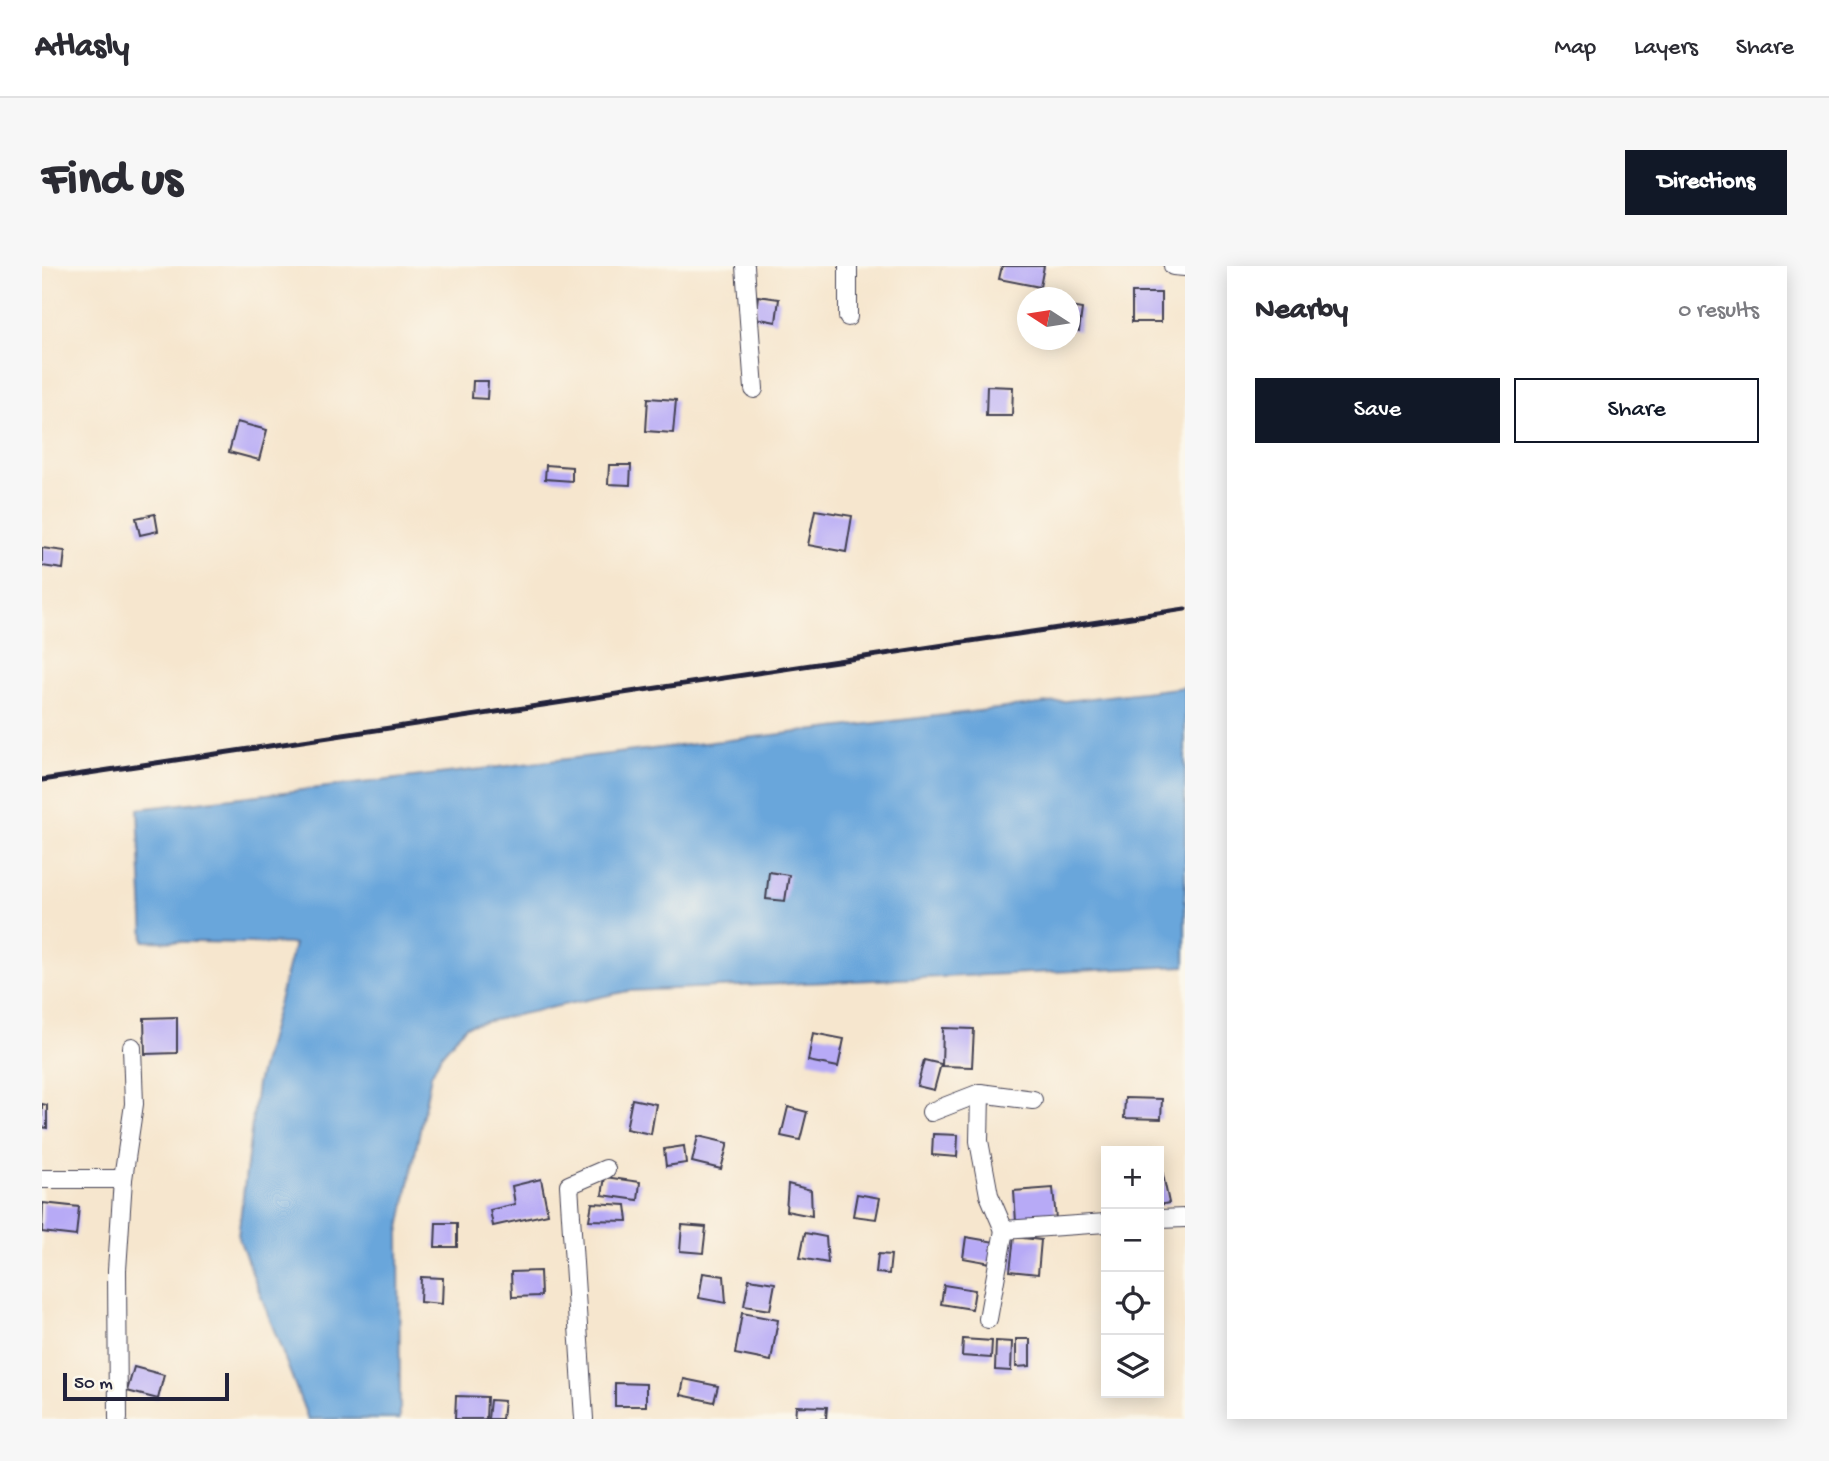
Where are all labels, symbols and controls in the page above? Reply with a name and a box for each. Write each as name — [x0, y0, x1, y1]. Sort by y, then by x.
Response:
text: Atlasly — [35, 29, 129, 67]
text: Map — [1554, 34, 1596, 63]
text: Layers — [1634, 34, 1698, 63]
text: Share — [1736, 34, 1794, 63]
button: Directions — [1625, 150, 1787, 215]
text: Find us — [42, 153, 182, 211]
north arrow — [1017, 287, 1080, 350]
text: Nearby — [1255, 294, 1348, 329]
text: 0 results — [1678, 298, 1759, 325]
button: Save — [1255, 378, 1500, 443]
button: Share — [1514, 378, 1759, 443]
map controls — [1101, 1146, 1164, 1398]
button: + — [1101, 1146, 1164, 1209]
button: − — [1101, 1209, 1164, 1272]
button: locate — [1101, 1272, 1164, 1335]
button: layers — [1101, 1335, 1164, 1398]
scale bar — [63, 1370, 229, 1402]
text: 50 m — [74, 1373, 113, 1396]

